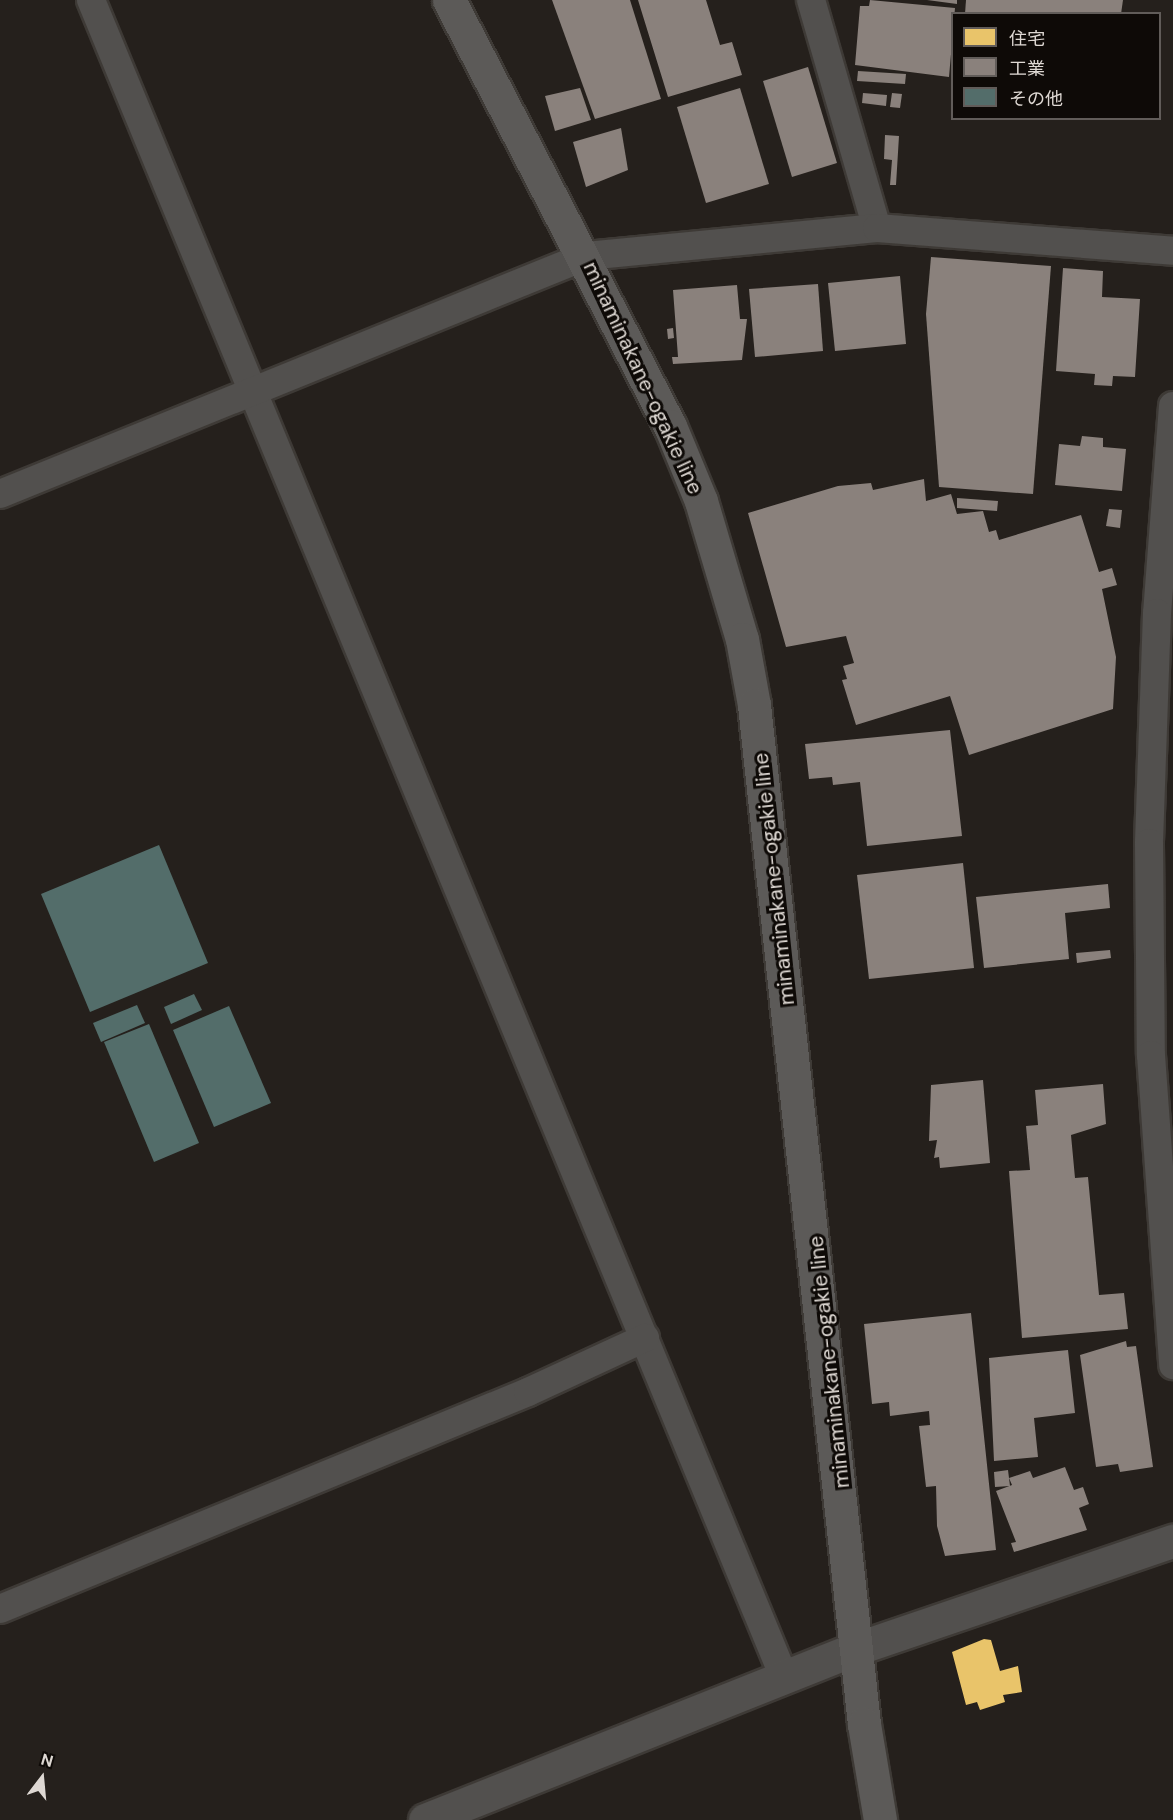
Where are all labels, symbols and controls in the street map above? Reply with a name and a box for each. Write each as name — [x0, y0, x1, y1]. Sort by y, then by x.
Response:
legend — [951, 12, 1161, 120]
text: 住宅 — [1009, 27, 1045, 51]
text: 工業 — [1009, 57, 1045, 81]
text: その他 — [1009, 87, 1063, 111]
street label: minaminakane-ogakie line — [578, 258, 708, 498]
street label: minaminakane-ogakie line — [748, 752, 800, 1006]
street label: minaminakane-ogakie line — [803, 1235, 855, 1489]
north arrow — [12, 1748, 72, 1808]
text: N — [39, 1749, 56, 1772]

